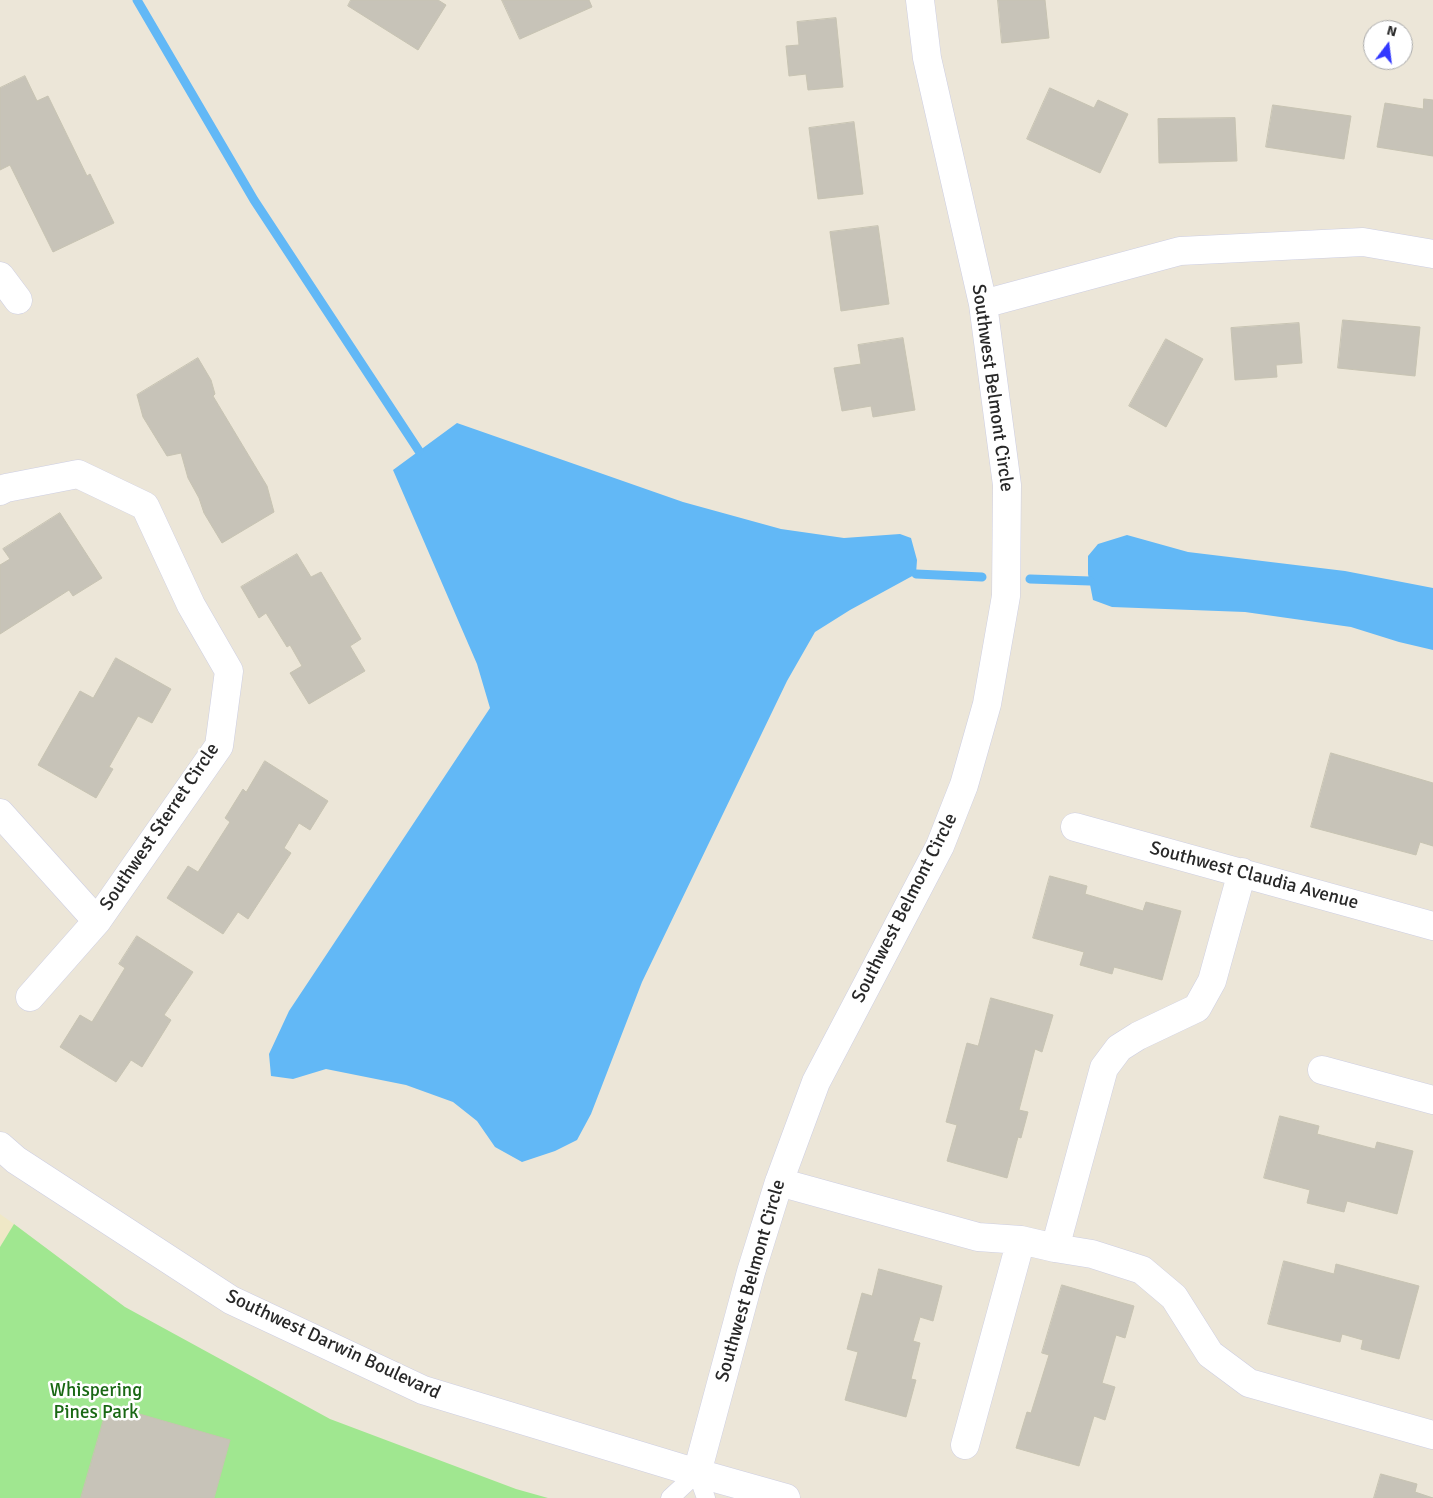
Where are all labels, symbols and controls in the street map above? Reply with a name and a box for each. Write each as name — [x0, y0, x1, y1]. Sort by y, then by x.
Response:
north arrow — [1363, 20, 1413, 70]
text: N — [1385, 22, 1399, 40]
street label: Southwest Belmont Circle — [966, 283, 1018, 493]
street label: Southwest Sterret Circle — [95, 739, 225, 915]
street label: Southwest Belmont Circle — [847, 809, 963, 1007]
street label: Southwest Claudia Avenue — [1147, 837, 1361, 915]
street label: Southwest Belmont Circle — [711, 1177, 791, 1385]
street label: Southwest Darwin Boulevard — [222, 1285, 444, 1405]
park label: Whispering Pines Park — [50, 1380, 142, 1424]

